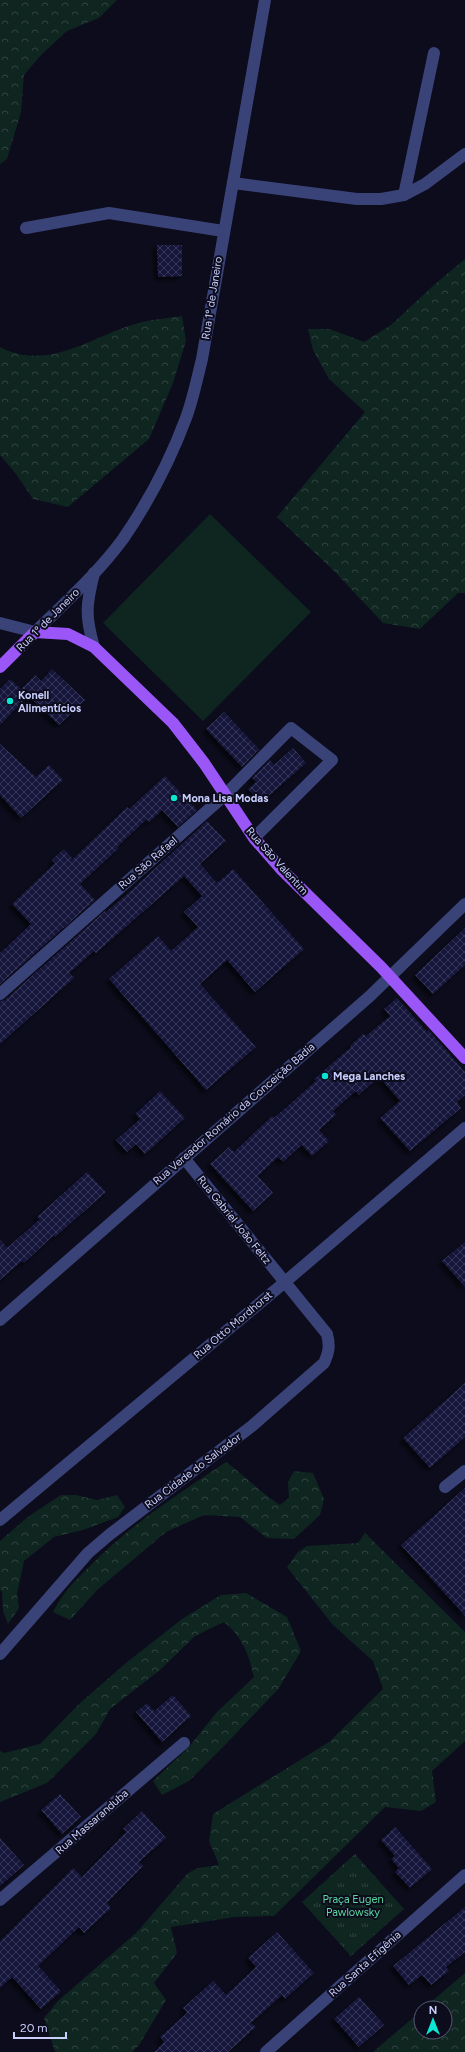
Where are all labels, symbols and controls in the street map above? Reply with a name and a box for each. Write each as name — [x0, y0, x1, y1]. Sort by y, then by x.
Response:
street label: Rua 1º de Janeiro — [199, 256, 225, 340]
street label: Rua 1º de Janeiro — [14, 586, 82, 654]
place label: Konell Alimentícios — [18, 689, 81, 715]
marker: Konell Alimentícios — [5, 696, 15, 706]
place label: Mona Lisa Modas — [182, 792, 268, 805]
marker: Mona Lisa Modas — [169, 793, 179, 803]
street label: Rua São Valentim — [243, 825, 311, 897]
street label: Rua São Rafael — [116, 834, 180, 892]
street label: Rua Vereador Romário da Conceição Badia — [150, 1040, 318, 1188]
place label: Mega Lanches — [333, 1070, 405, 1083]
marker: Mega Lanches — [320, 1071, 330, 1081]
street label: Rua Gabriel João Feltz — [194, 1173, 274, 1267]
street label: Rua Otto Mordhorst — [191, 1288, 275, 1362]
street label: Rua Cidade do Salvador — [142, 1430, 244, 1511]
street label: Rua Massaranduba — [53, 1787, 131, 1857]
park label: Praça Eugen Pawlowsky — [322, 1893, 384, 1919]
street label: Rua Santa Efigênia — [326, 1928, 404, 2000]
north arrow — [413, 2000, 453, 2040]
text: N — [429, 2004, 437, 2017]
scale bar — [14, 2014, 66, 2040]
text: 20 m — [20, 2021, 48, 2035]

